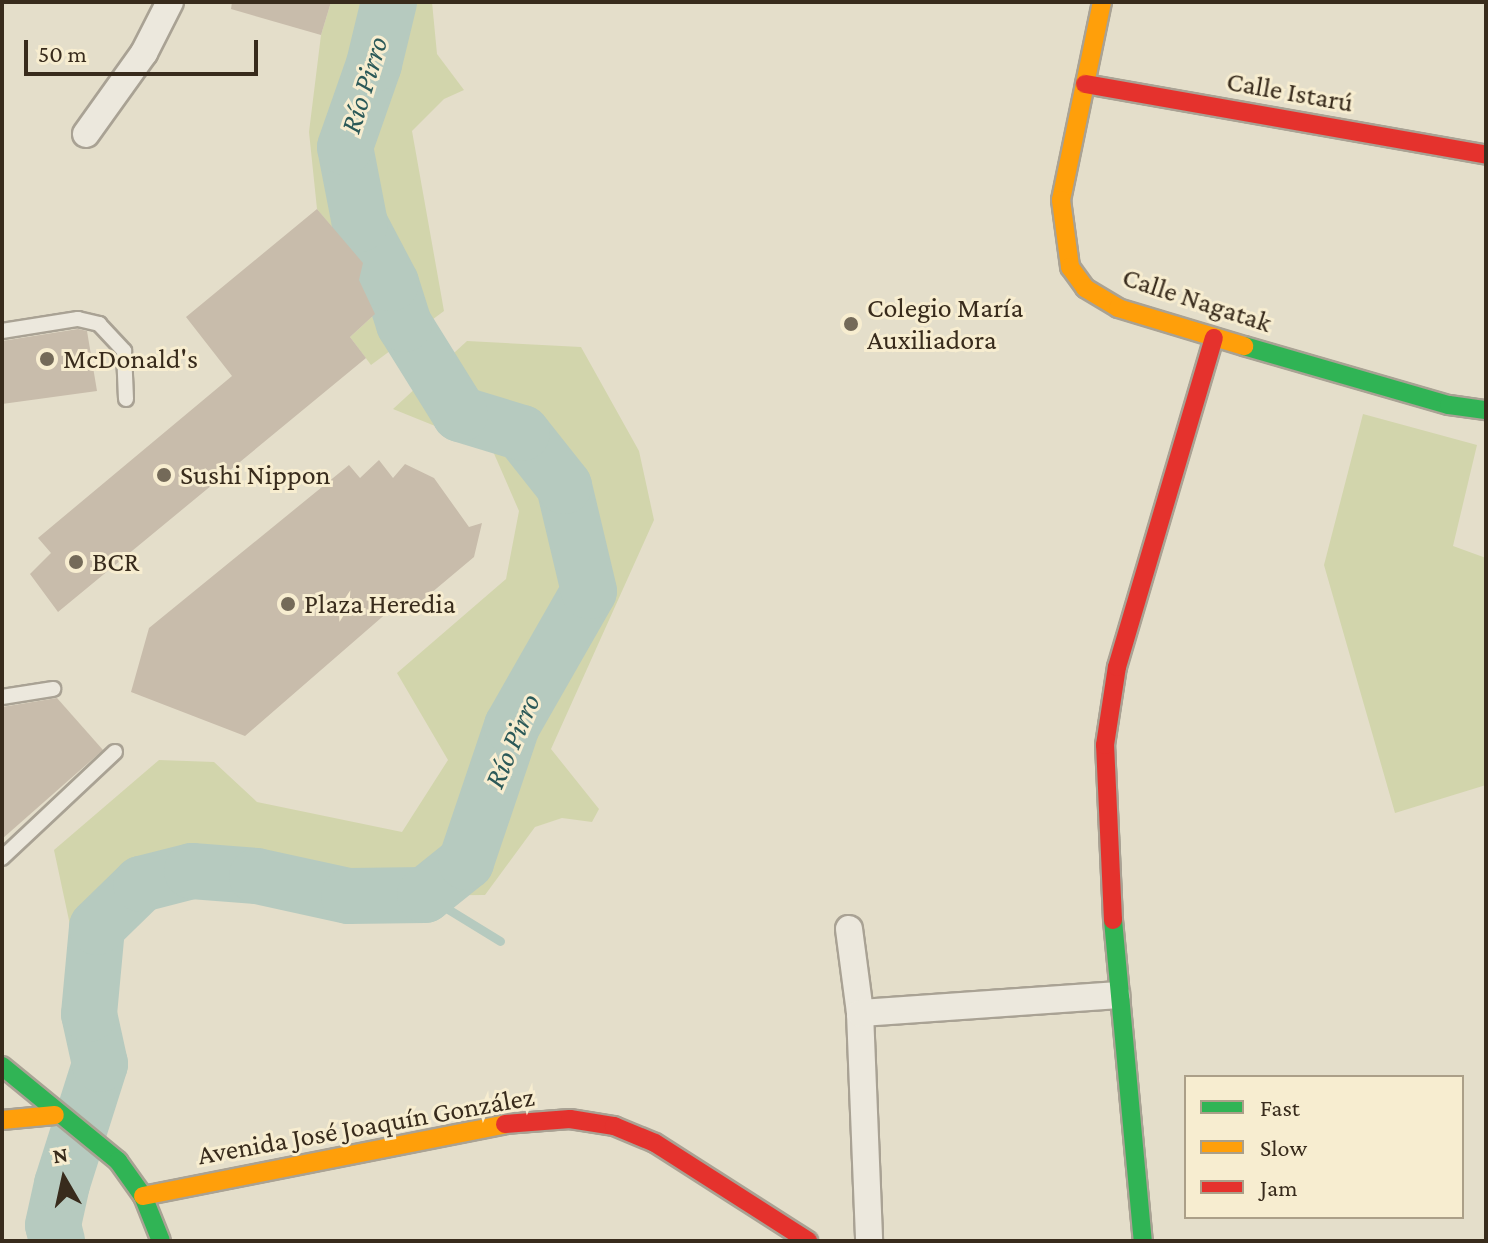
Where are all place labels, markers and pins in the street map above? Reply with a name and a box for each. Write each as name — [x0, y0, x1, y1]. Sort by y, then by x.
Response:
place label: Colegio María Auxiliadora — [867, 291, 1023, 357]
marker: Colegio María Auxiliadora — [842, 315, 860, 333]
place label: McDonald's — [63, 342, 198, 376]
marker: McDonald's — [38, 350, 56, 368]
place label: Sushi Nippon — [180, 458, 331, 492]
marker: Sushi Nippon — [155, 466, 173, 484]
place label: BCR — [92, 545, 139, 579]
marker: BCR — [67, 553, 85, 571]
place label: Plaza Heredia — [304, 587, 456, 621]
marker: Plaza Heredia — [279, 595, 297, 613]

